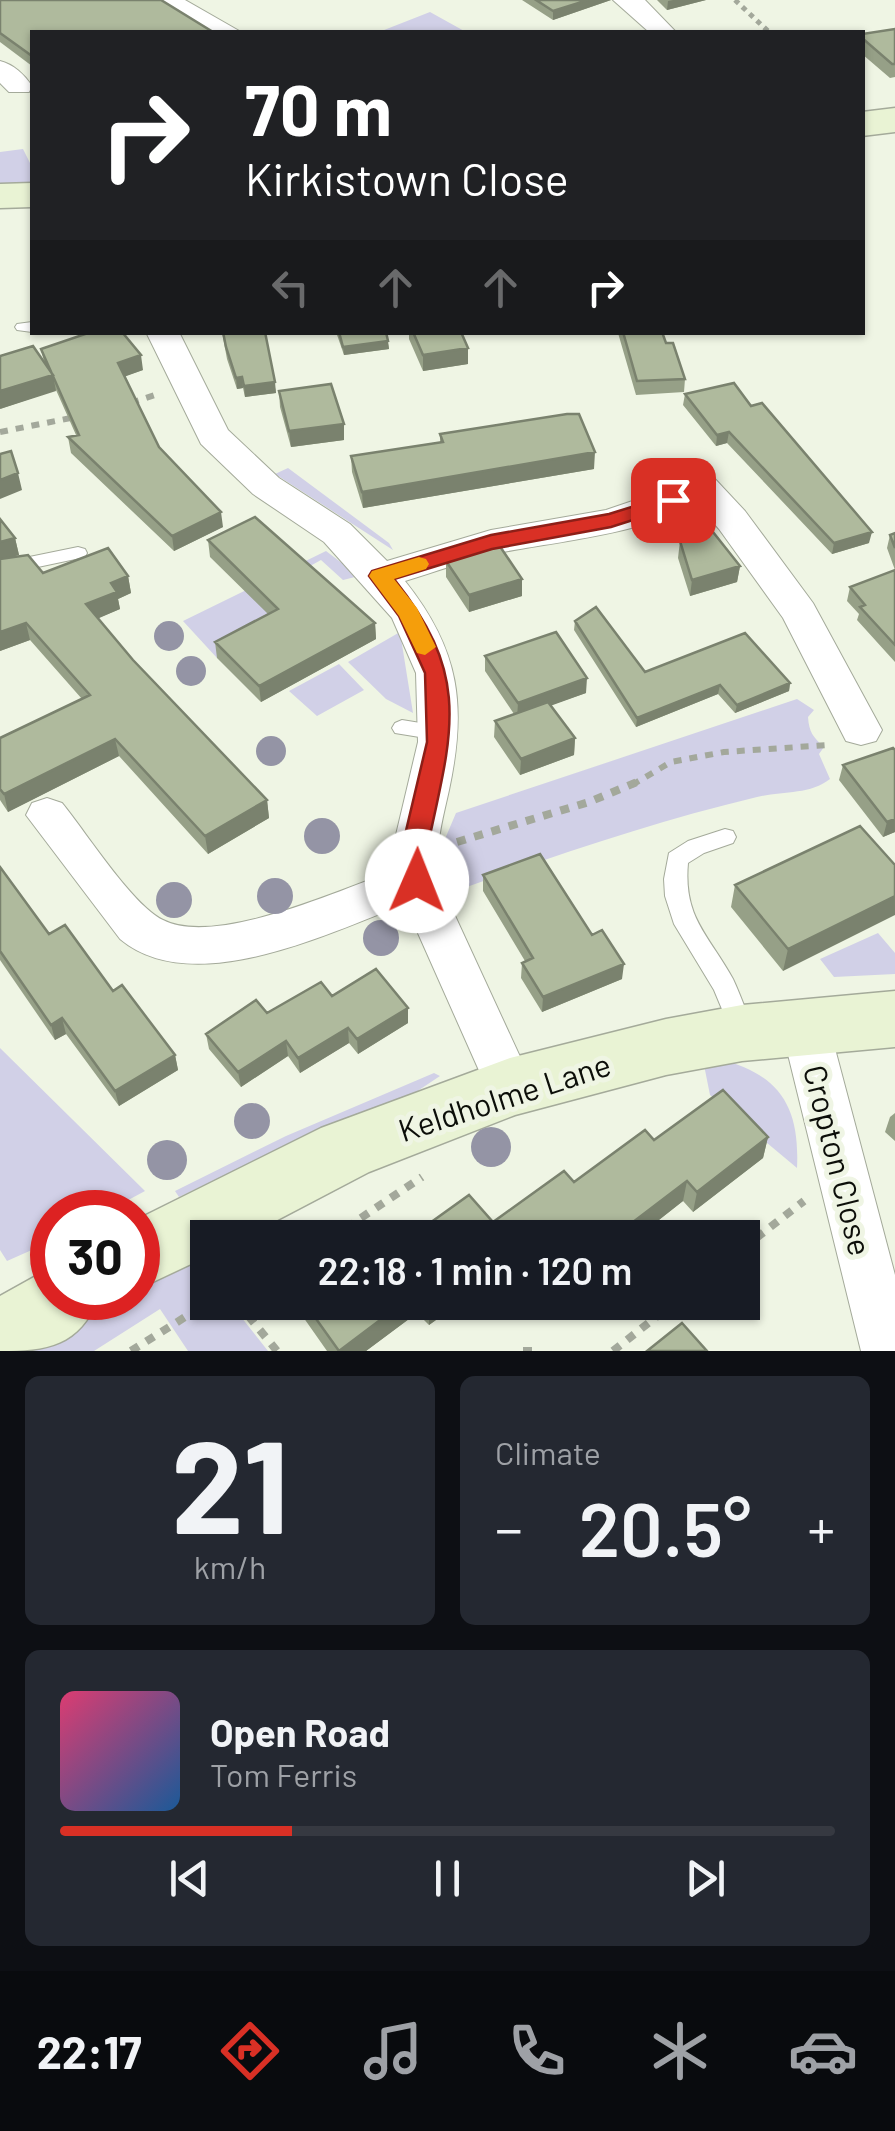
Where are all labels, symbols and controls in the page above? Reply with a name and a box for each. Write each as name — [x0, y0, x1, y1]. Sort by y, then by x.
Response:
text: 70 m — [245, 66, 392, 150]
icon: right — [80, 70, 210, 200]
text: Kirkistown Close — [245, 151, 569, 205]
icon: left — [263, 260, 318, 315]
icon: ahead — [368, 260, 423, 315]
icon: ahead — [473, 260, 528, 315]
icon: right — [578, 260, 633, 315]
pin — [631, 458, 716, 543]
icon: arrive — [646, 473, 701, 528]
position arrow — [365, 829, 469, 933]
street label: Keldholme Lane — [393, 1044, 615, 1148]
street label: Cropton Close — [797, 1061, 881, 1259]
speed limit sign: 30 — [30, 1190, 160, 1320]
text: 22:18 · 1 min · 120 m — [318, 1247, 632, 1293]
text: 21 — [171, 1404, 289, 1560]
text: Climate — [495, 1433, 601, 1471]
text: 20.5° — [579, 1482, 751, 1572]
text: − — [495, 1494, 523, 1560]
text: + — [807, 1494, 835, 1560]
text: km/h — [194, 1547, 266, 1585]
text: Open Road — [210, 1709, 390, 1755]
text: Tom Ferris — [210, 1755, 357, 1793]
icon: previous — [162, 1851, 217, 1906]
icon: pause — [420, 1851, 475, 1906]
icon: next — [678, 1851, 733, 1906]
icon: directions — [215, 2016, 285, 2086]
icon: music — [358, 2016, 428, 2086]
icon: phone — [502, 2016, 572, 2086]
icon: climate — [645, 2016, 715, 2086]
icon: car — [788, 2016, 858, 2086]
text: 22:17 — [37, 2024, 142, 2078]

